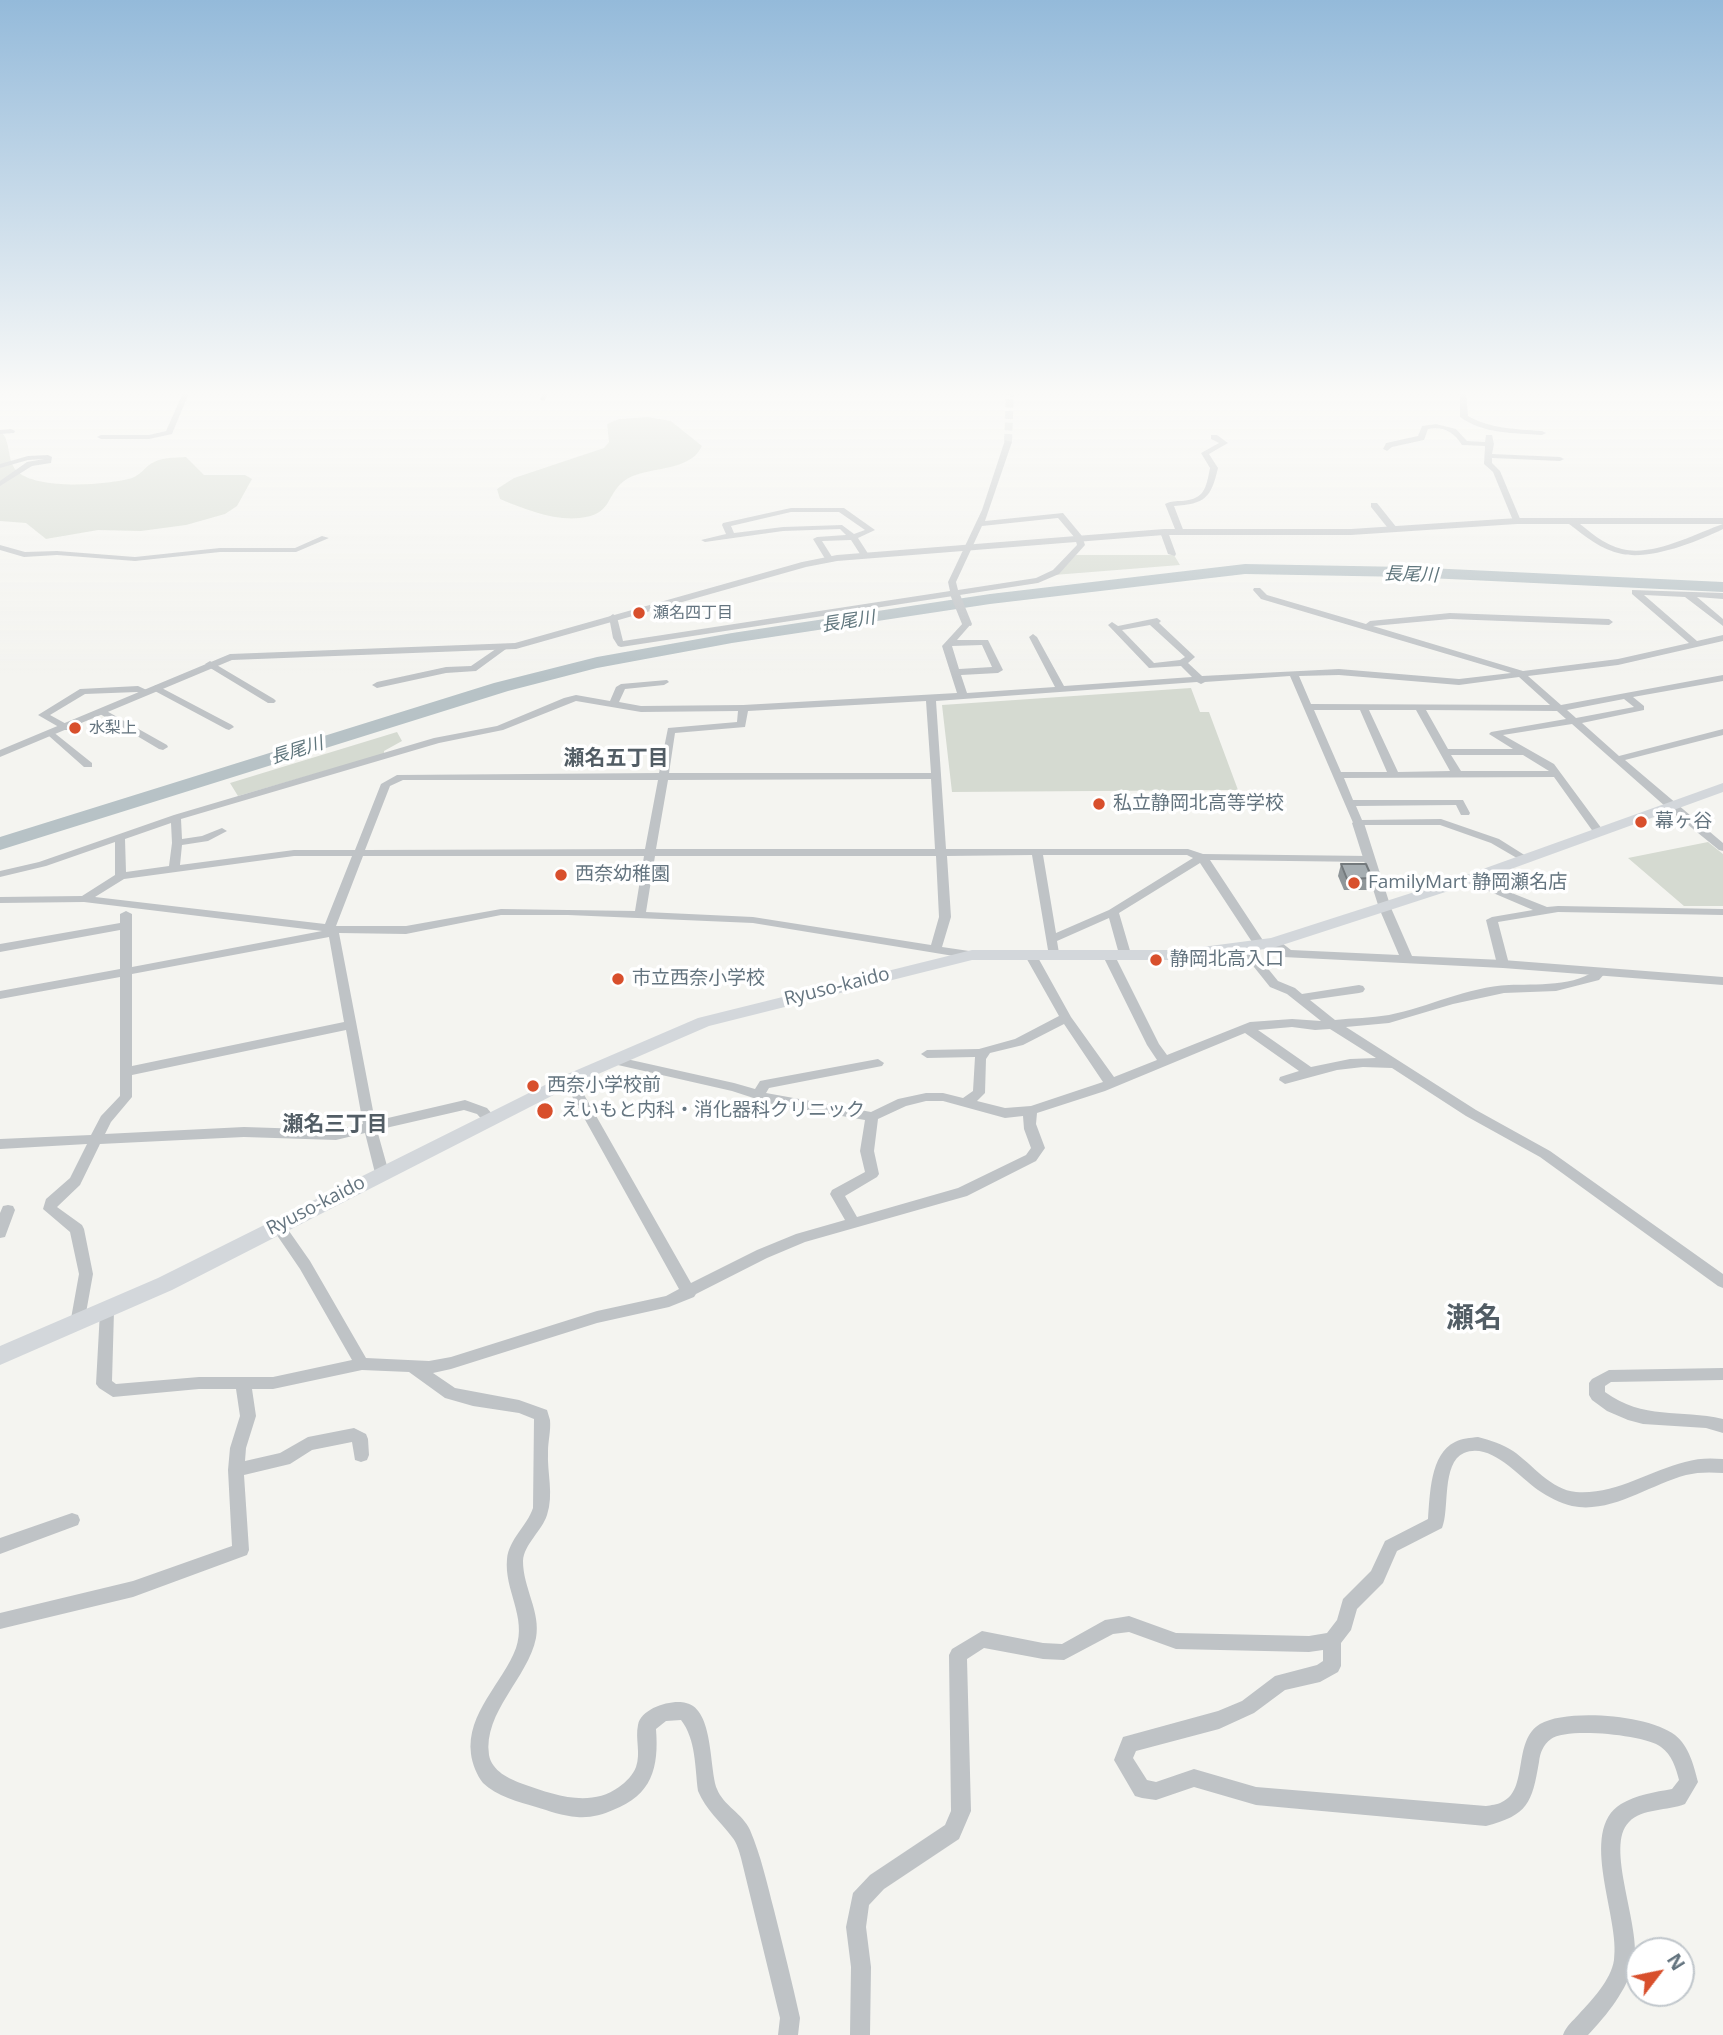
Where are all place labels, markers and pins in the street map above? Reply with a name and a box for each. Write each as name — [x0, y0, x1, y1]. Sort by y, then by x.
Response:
place label: 瀬名四丁目 — [653, 603, 733, 623]
marker: 瀬名四丁目 — [631, 605, 647, 621]
place label: 水梨上 — [89, 718, 137, 738]
marker: 水梨上 — [67, 720, 83, 736]
place label: 私立静岡北高等学校 — [1113, 793, 1284, 815]
marker: 私立静岡北高等学校 — [1091, 796, 1107, 812]
place label: 幕ヶ谷 — [1655, 811, 1712, 833]
marker: 幕ヶ谷 — [1633, 814, 1649, 830]
place label: 西奈幼稚園 — [575, 864, 670, 886]
marker: 西奈幼稚園 — [553, 867, 569, 883]
place label: FamilyMart 静岡瀬名店 — [1368, 872, 1567, 894]
marker: FamilyMart 静岡瀬名店 — [1346, 875, 1362, 891]
place label: 静岡北高入口 — [1170, 949, 1284, 971]
marker: 静岡北高入口 — [1148, 952, 1164, 968]
place label: 市立西奈小学校 — [632, 968, 765, 990]
marker: 市立西奈小学校 — [610, 971, 626, 987]
place label: 西奈小学校前 — [547, 1075, 661, 1097]
marker: 西奈小学校前 — [525, 1078, 541, 1094]
place label: えいもと内科・消化器科クリニック — [561, 1100, 865, 1122]
marker: えいもと内科・消化器科クリニック — [535, 1101, 555, 1121]

